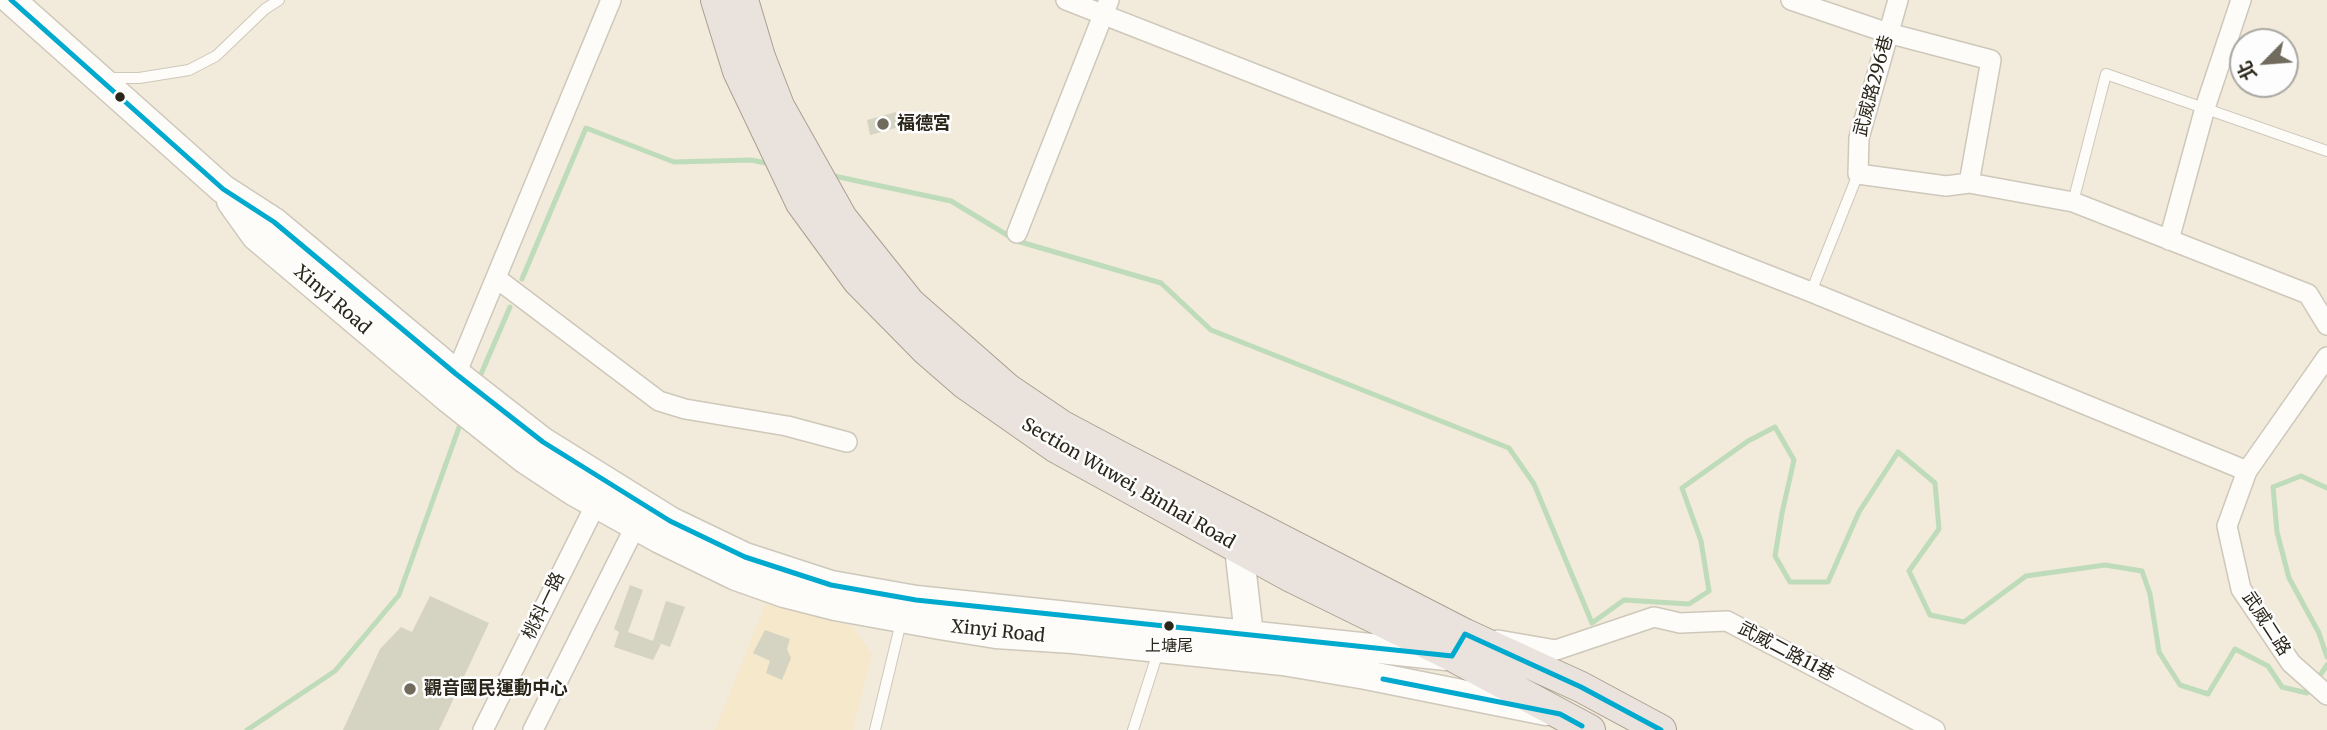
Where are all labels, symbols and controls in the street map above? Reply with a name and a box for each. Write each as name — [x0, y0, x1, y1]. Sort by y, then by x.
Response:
north arrow — [2229, 28, 2299, 98]
street label: 武威路296巷 — [1850, 33, 1898, 139]
text: 北 — [2232, 57, 2262, 85]
unlabelled marker — [113, 90, 127, 104]
place label: 福德宮 — [897, 113, 951, 135]
marker: 福德宮 — [875, 116, 891, 132]
street label: Xinyi Road — [289, 261, 375, 339]
street label: Section Wuwei, Binhai Road — [1018, 414, 1238, 554]
street label: 桃科一路 — [519, 569, 569, 643]
street label: 武威二路 — [2237, 588, 2295, 660]
street label: Xinyi Road — [950, 616, 1046, 648]
street label: 武威二路11巷 — [1734, 618, 1838, 686]
marker: 上塘尾 — [1162, 619, 1176, 633]
place label: 上塘尾 — [1145, 636, 1193, 656]
place label: 觀音國民運動中心 — [424, 678, 568, 700]
marker: 觀音國民運動中心 — [402, 681, 418, 697]

